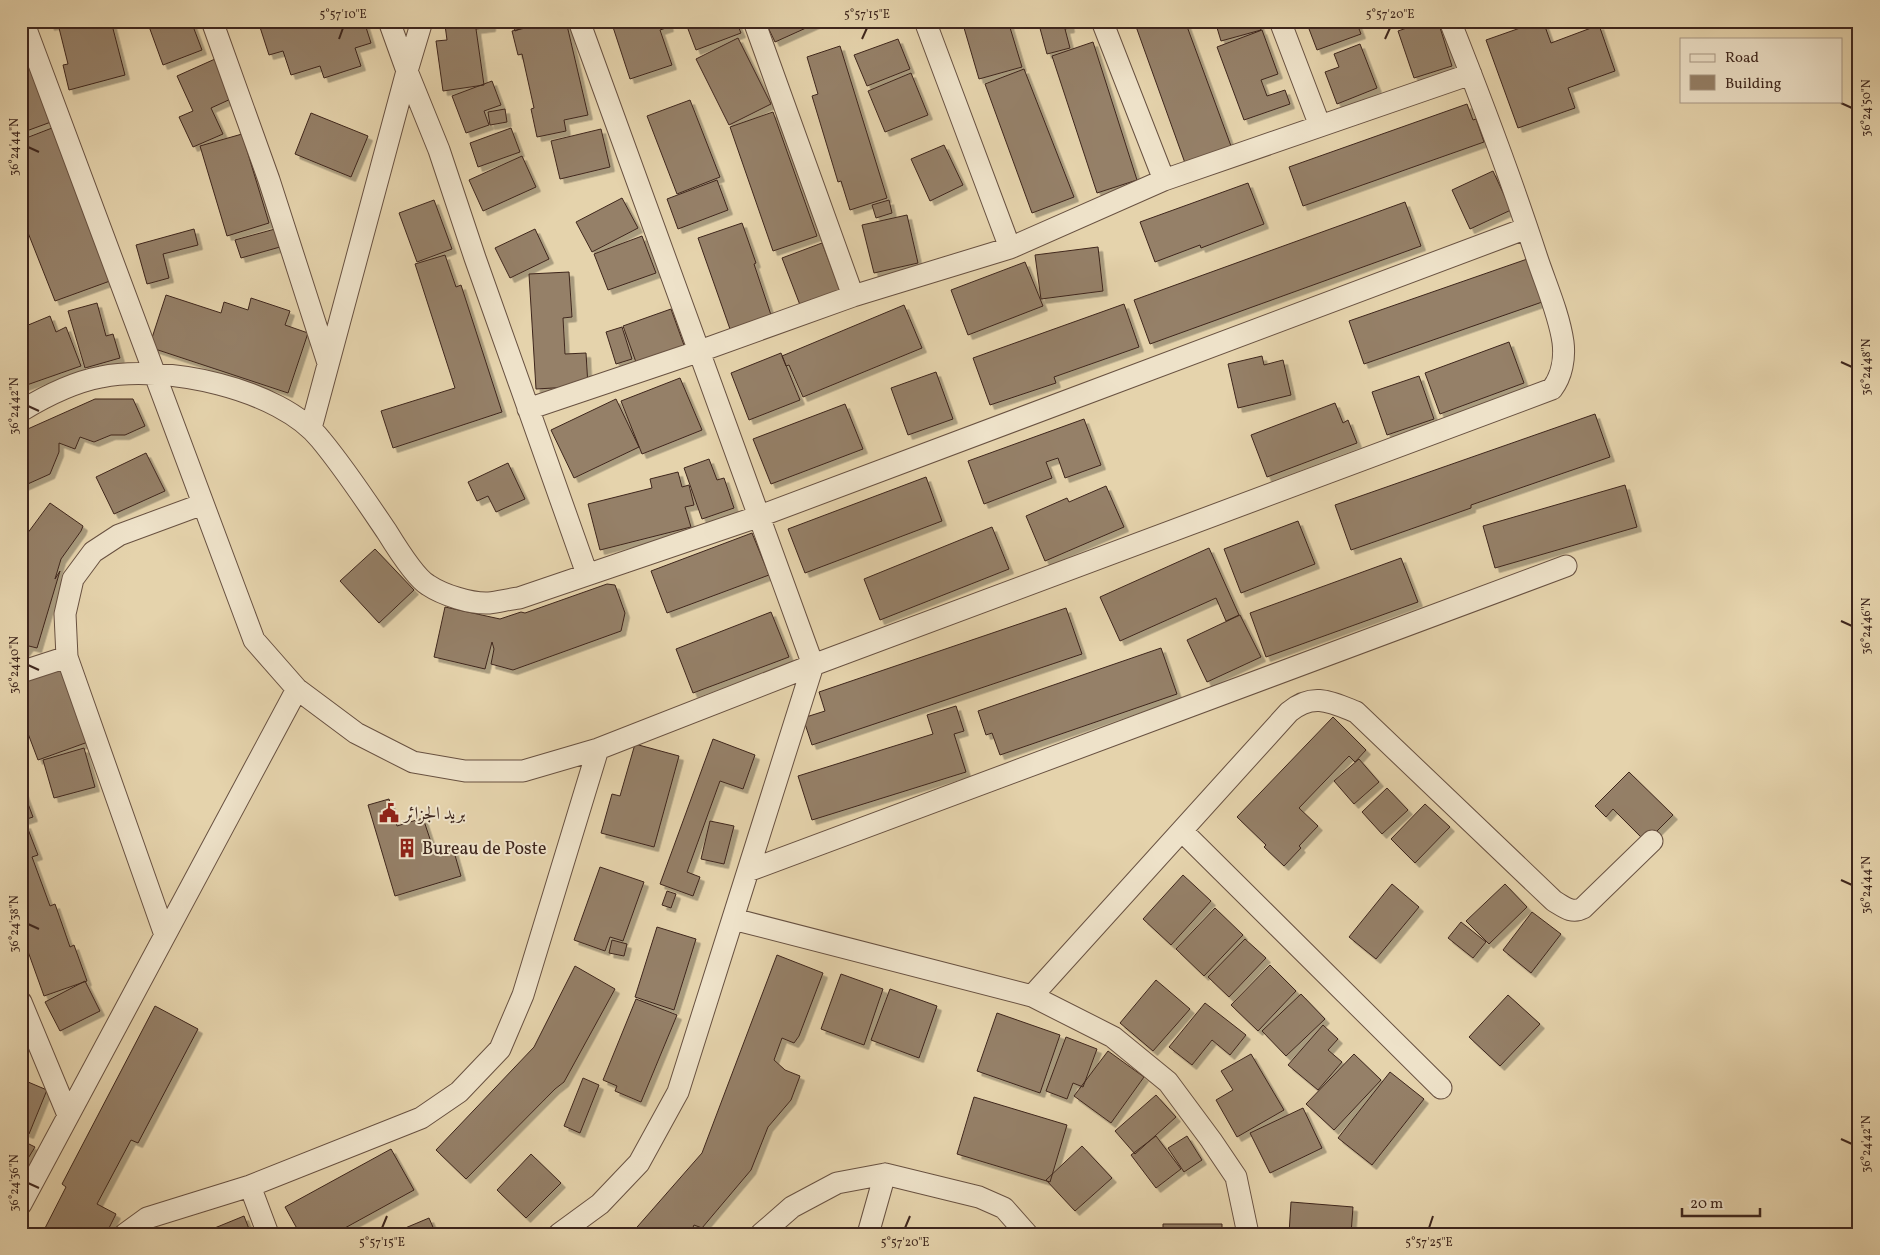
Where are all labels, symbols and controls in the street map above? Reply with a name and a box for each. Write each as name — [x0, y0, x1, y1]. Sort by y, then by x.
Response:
text: 5°57'10"E — [319, 7, 367, 23]
text: 5°57'15"E — [844, 7, 890, 23]
text: 5°57'20"E — [1366, 7, 1414, 23]
legend — [1680, 38, 1842, 102]
text: Road — [1725, 48, 1759, 69]
text: Building — [1725, 74, 1782, 95]
text: 36°24'50"N — [1859, 79, 1875, 137]
text: 36°24'44"N — [7, 118, 23, 176]
text: 36°24'48"N — [1859, 338, 1875, 395]
text: 36°24'42"N — [7, 377, 23, 435]
text: 36°24'46"N — [1859, 597, 1875, 655]
text: 36°24'40"N — [7, 636, 23, 694]
public building icon: بريد الجزائر — [378, 802, 400, 824]
place label: بريد الجزائر — [402, 802, 465, 827]
building icon: Bureau de Poste — [396, 837, 418, 859]
place label: Bureau de Poste — [422, 837, 547, 862]
text: 36°24'44"N — [1859, 856, 1875, 914]
text: 36°24'38"N — [7, 895, 23, 953]
text: 36°24'42"N — [1859, 1115, 1875, 1173]
text: 36°24'36"N — [7, 1154, 23, 1212]
scale bar — [1682, 1185, 1760, 1217]
text: 20 m — [1690, 1194, 1723, 1215]
text: 5°57'15"E — [359, 1235, 405, 1251]
text: 5°57'20"E — [881, 1235, 929, 1251]
text: 5°57'25"E — [1405, 1235, 1453, 1251]

